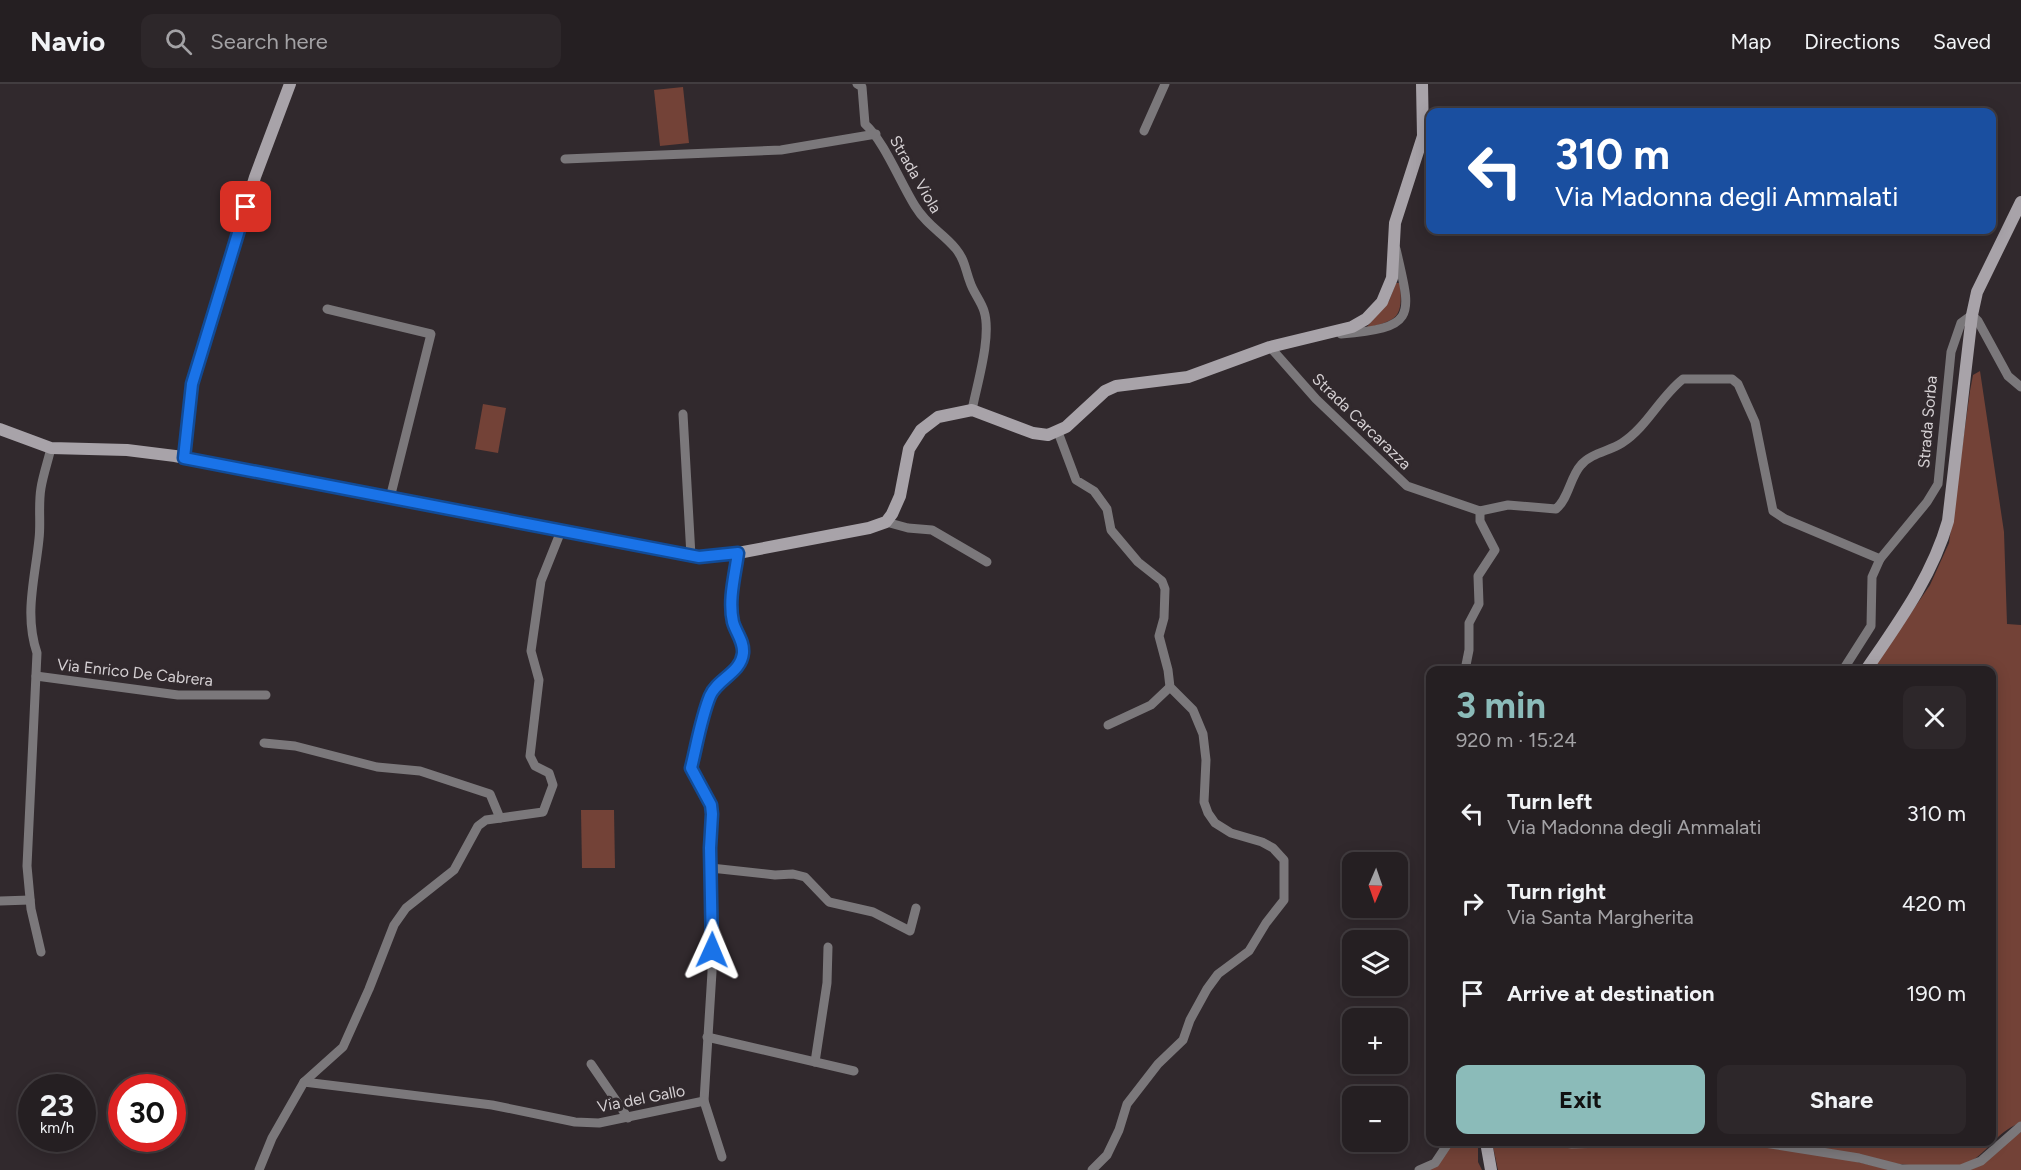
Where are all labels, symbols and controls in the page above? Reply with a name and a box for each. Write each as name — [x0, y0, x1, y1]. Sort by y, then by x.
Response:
search box — [141, 14, 561, 68]
text: Navio — [30, 24, 105, 58]
icon: search — [162, 25, 195, 58]
text: Search here — [210, 28, 328, 55]
text: Map — [1730, 29, 1771, 54]
text: Directions — [1804, 29, 1900, 54]
text: Saved — [1933, 29, 1991, 54]
text: 310 m — [1555, 129, 1670, 180]
street label: Strada Viola — [886, 132, 945, 217]
icon: left — [1456, 132, 1534, 210]
text: Via Madonna degli Ammalati — [1555, 180, 1899, 213]
pin — [220, 181, 271, 232]
icon: arrive — [229, 190, 262, 223]
street label: Strada Carcarazza — [1308, 369, 1415, 473]
street label: Strada Sorba — [1914, 375, 1941, 469]
street label: Via Enrico De Cabrera — [56, 655, 214, 690]
text: 3 min — [1456, 684, 1546, 727]
button: close — [1903, 686, 1966, 749]
text: 920 m · 15:24 — [1456, 728, 1577, 752]
text: Turn left — [1507, 788, 1593, 815]
icon: left — [1456, 797, 1489, 830]
text: 310 m — [1907, 800, 1966, 827]
text: Via Madonna degli Ammalati — [1507, 815, 1761, 839]
north arrow — [1342, 852, 1408, 918]
map controls — [1342, 852, 1408, 1152]
text: Turn right — [1507, 878, 1606, 905]
icon: right — [1456, 887, 1489, 920]
text: 420 m — [1902, 890, 1966, 917]
text: Via Santa Margherita — [1507, 905, 1694, 929]
position arrow — [680, 918, 744, 982]
button: layers — [1342, 930, 1408, 996]
icon: arrive — [1456, 977, 1489, 1010]
text: Arrive at destination — [1507, 980, 1715, 1007]
text: 190 m — [1906, 980, 1966, 1007]
button: + — [1342, 1008, 1408, 1074]
button: Exit — [1456, 1065, 1705, 1134]
button: Share — [1717, 1065, 1966, 1134]
speed limit sign: 30 — [108, 1074, 186, 1152]
street label: Via del Gallo — [596, 1081, 687, 1116]
button: − — [1342, 1086, 1408, 1152]
text: 23 — [40, 1087, 74, 1124]
text: km/h — [40, 1119, 74, 1137]

